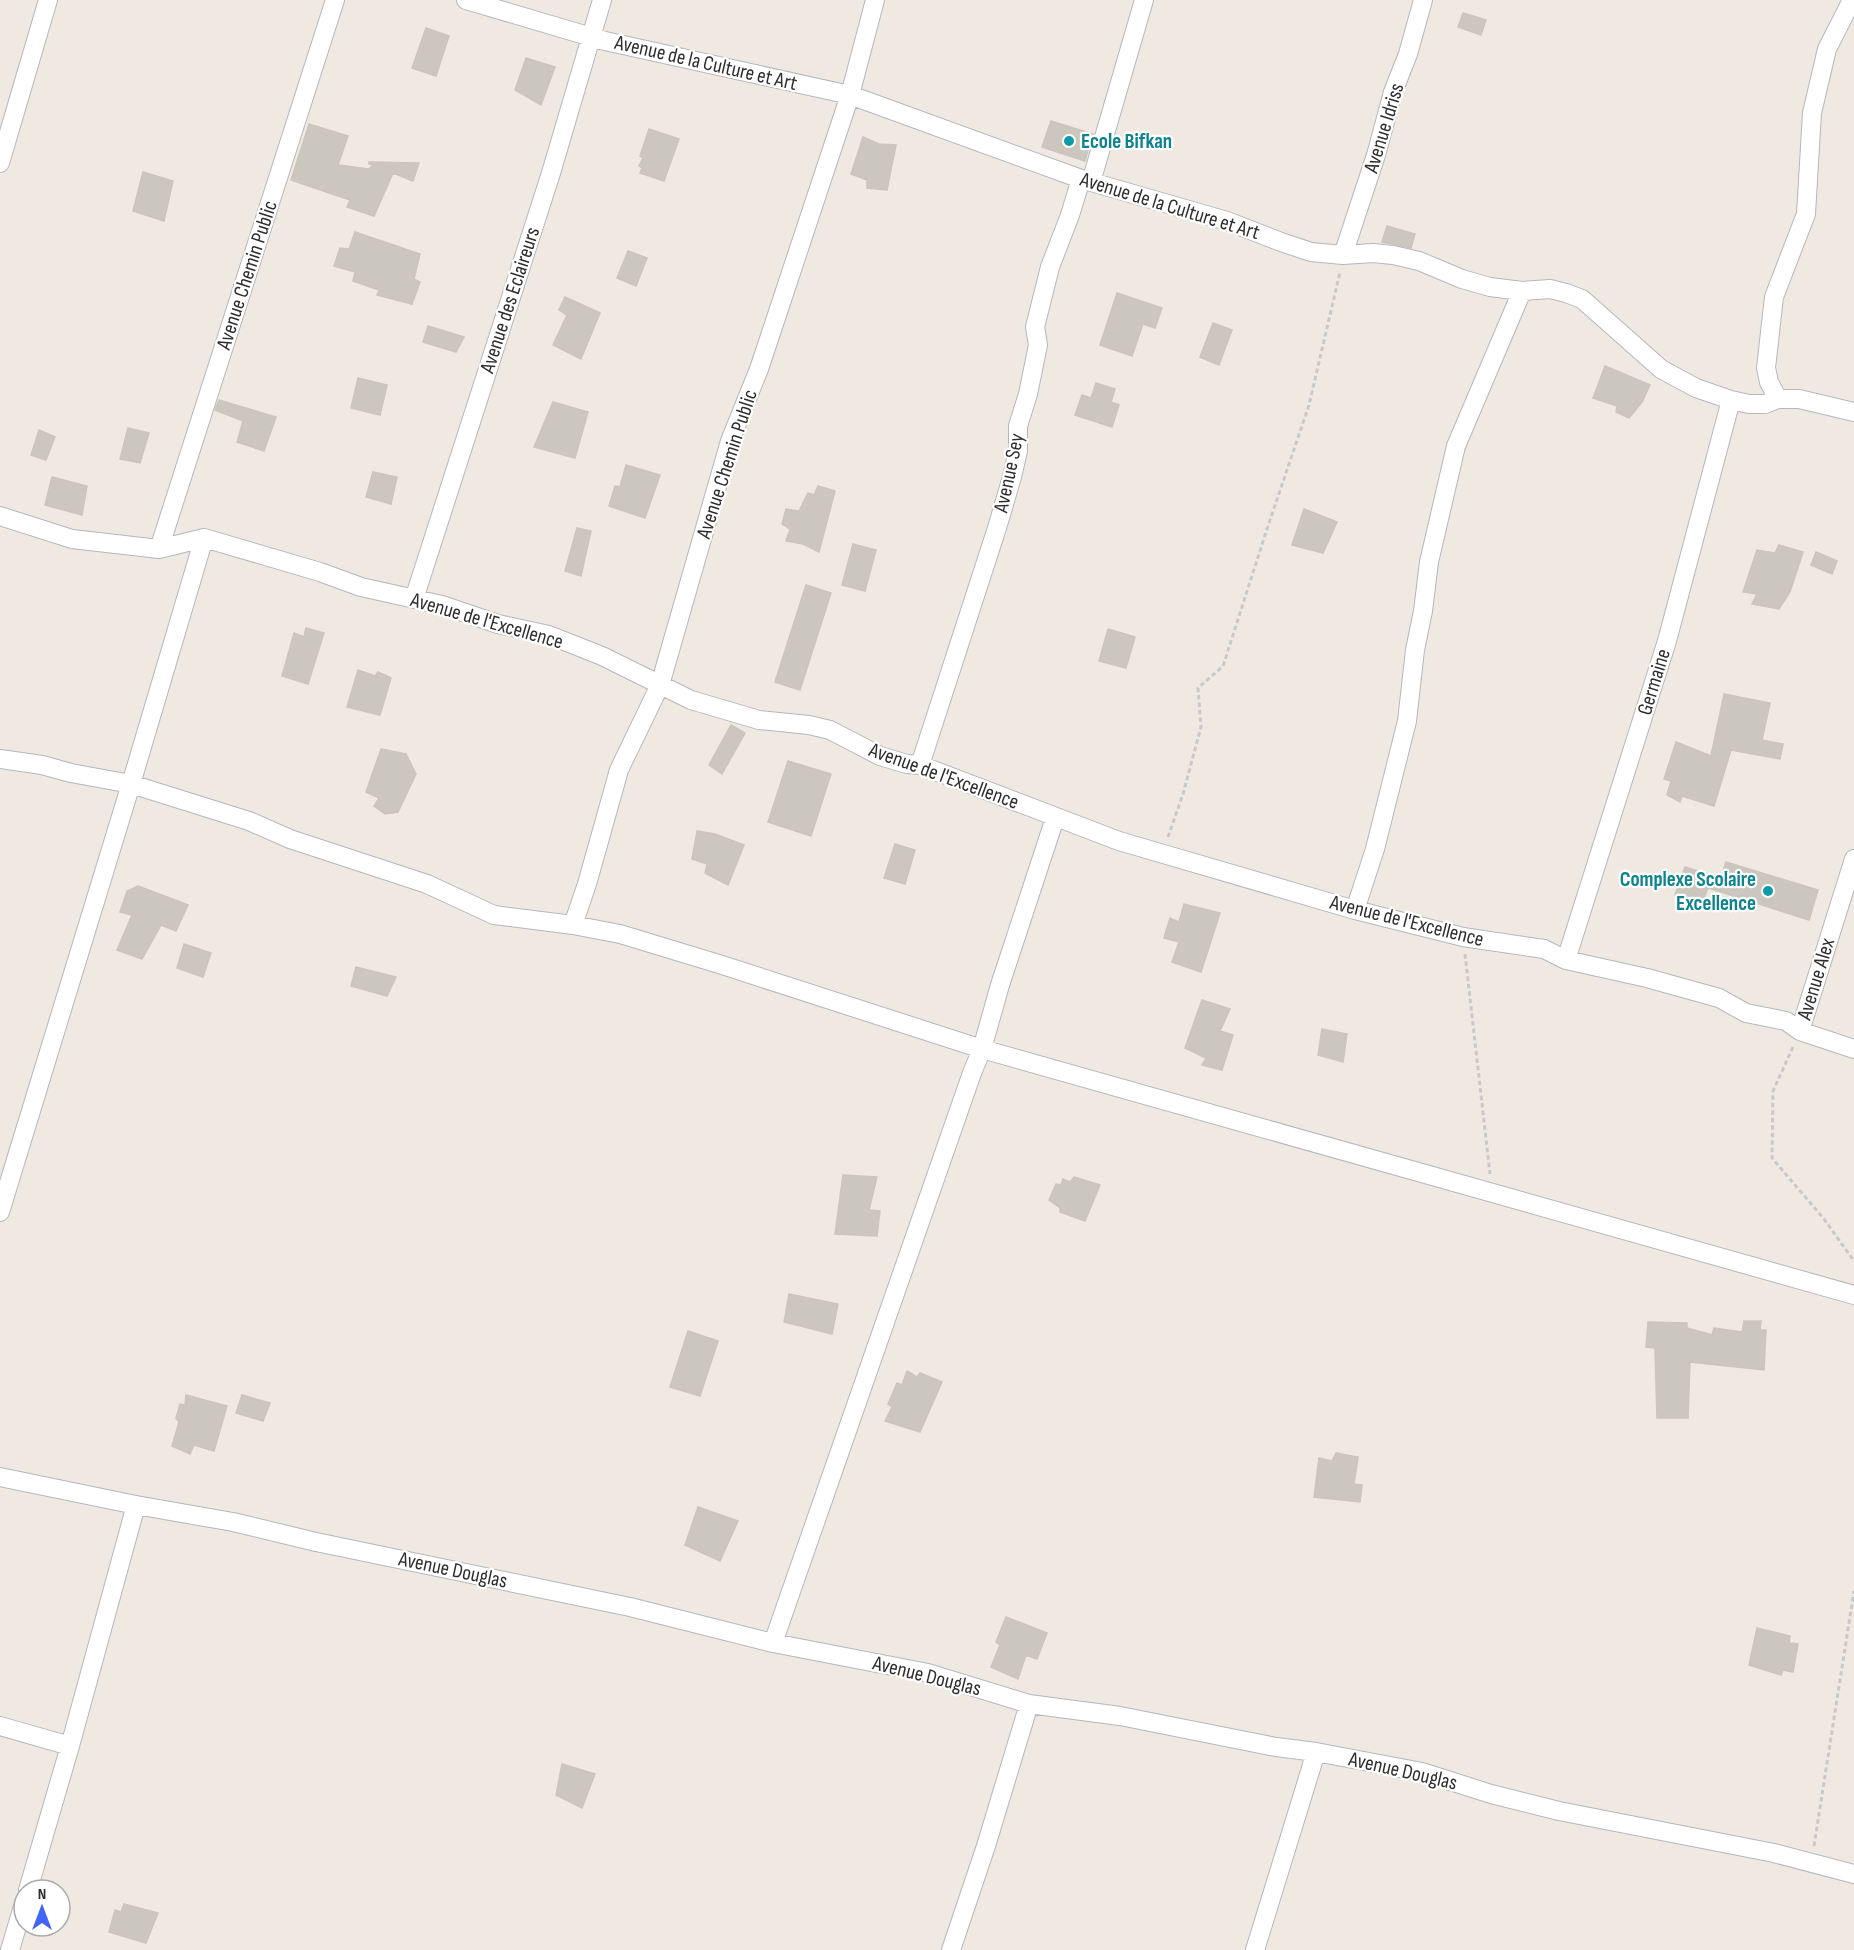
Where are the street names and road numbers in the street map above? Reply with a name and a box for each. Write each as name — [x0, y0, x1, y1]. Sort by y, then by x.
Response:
street label: Avenue de la Culture et Art — [612, 30, 800, 96]
street label: Avenue Idriss — [1358, 80, 1409, 177]
street label: Avenue de la Culture et Art — [1076, 167, 1263, 245]
street label: Avenue Chemin Public — [211, 197, 283, 354]
street label: Avenue des Eclaireurs — [474, 224, 545, 377]
street label: Avenue Chemin Public — [691, 386, 763, 543]
street label: Avenue Sey — [988, 431, 1030, 516]
street label: Avenue de l'Excellence — [407, 587, 566, 655]
street label: Germaine — [1632, 646, 1676, 718]
street label: Avenue de l'Excellence — [865, 737, 1022, 815]
street label: Avenue de l'Excellence — [1327, 890, 1486, 952]
street label: Avenue Alex — [1791, 935, 1840, 1024]
street label: Avenue Douglas — [395, 1546, 510, 1594]
street label: Avenue Douglas — [869, 1650, 984, 1701]
street label: Avenue Douglas — [1345, 1746, 1460, 1796]

